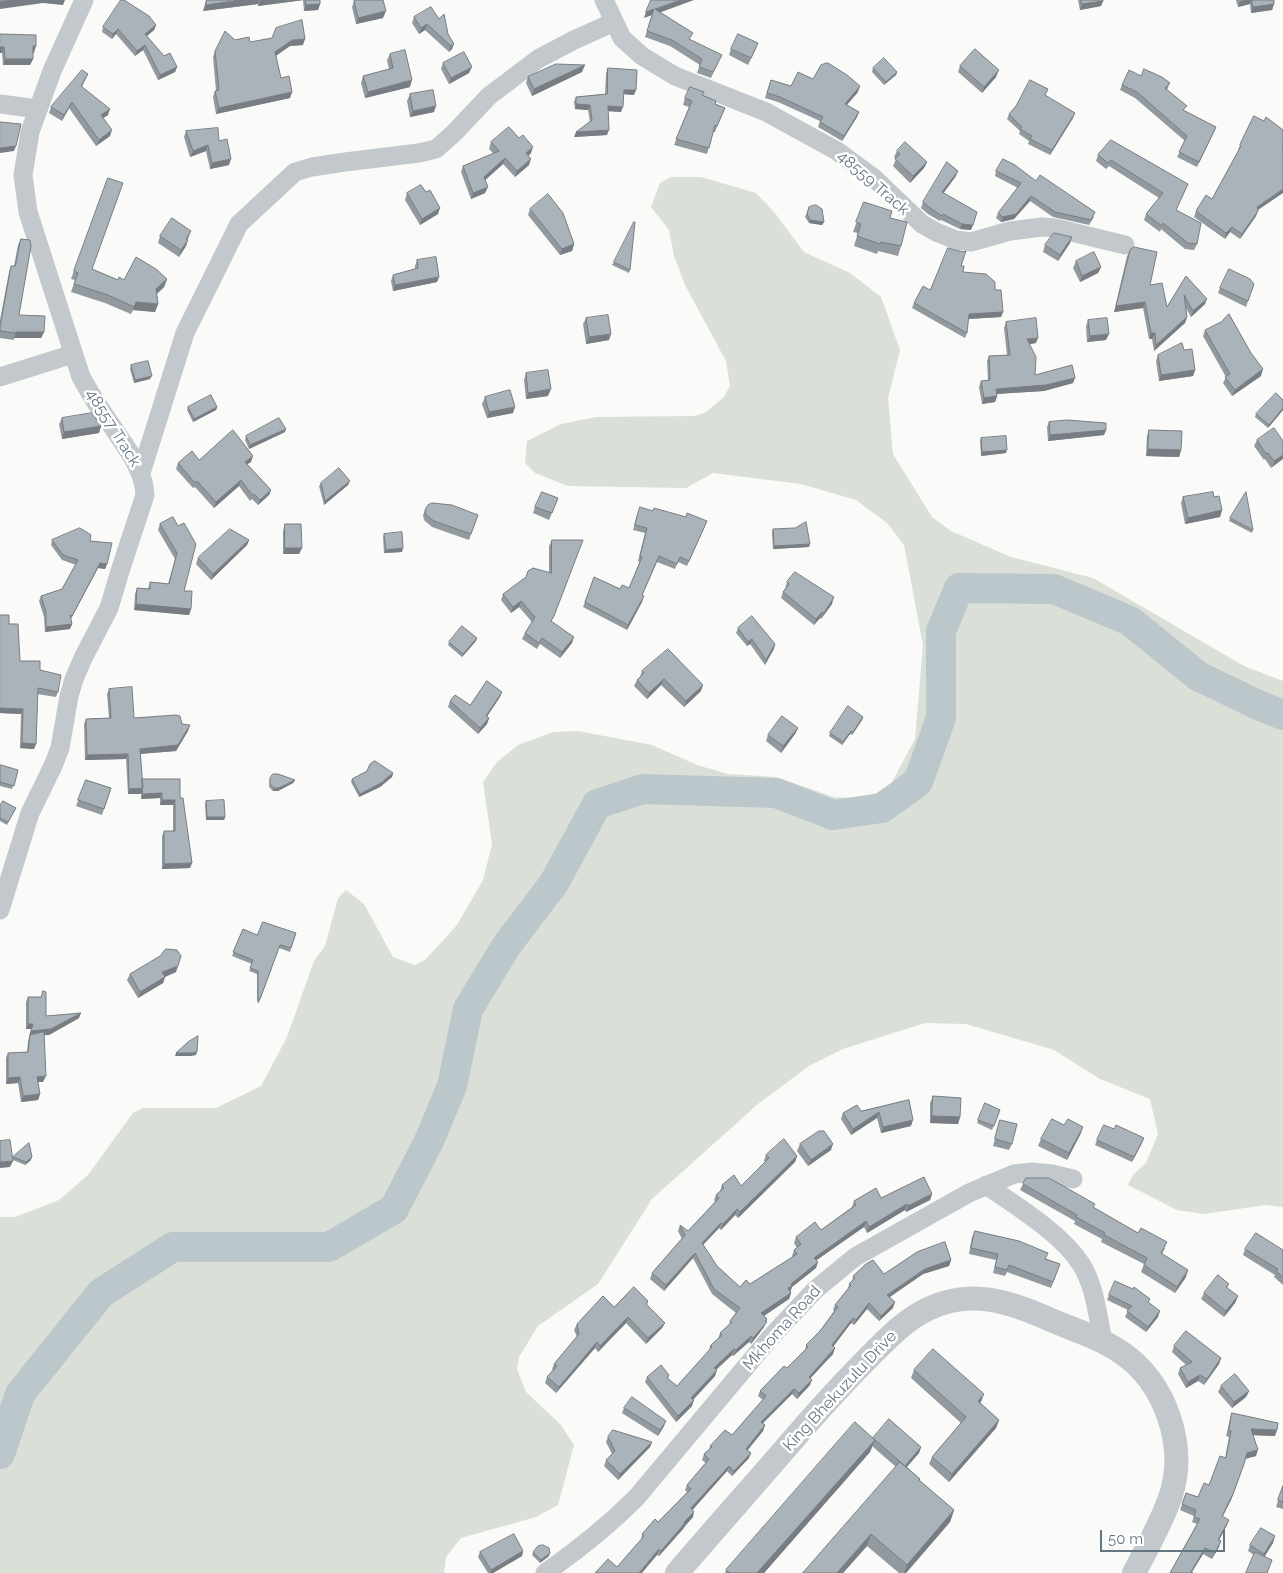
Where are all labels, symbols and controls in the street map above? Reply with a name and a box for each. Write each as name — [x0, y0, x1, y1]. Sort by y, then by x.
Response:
street label: 48559 Track — [833, 147, 913, 219]
street label: 48557 Track — [82, 386, 144, 470]
street label: Mkhoma Road — [739, 1282, 825, 1374]
street label: King Bhekuzulu Drive — [779, 1327, 901, 1455]
scale bar — [1103, 1520, 1228, 1552]
text: 50 m — [1108, 1530, 1143, 1548]

